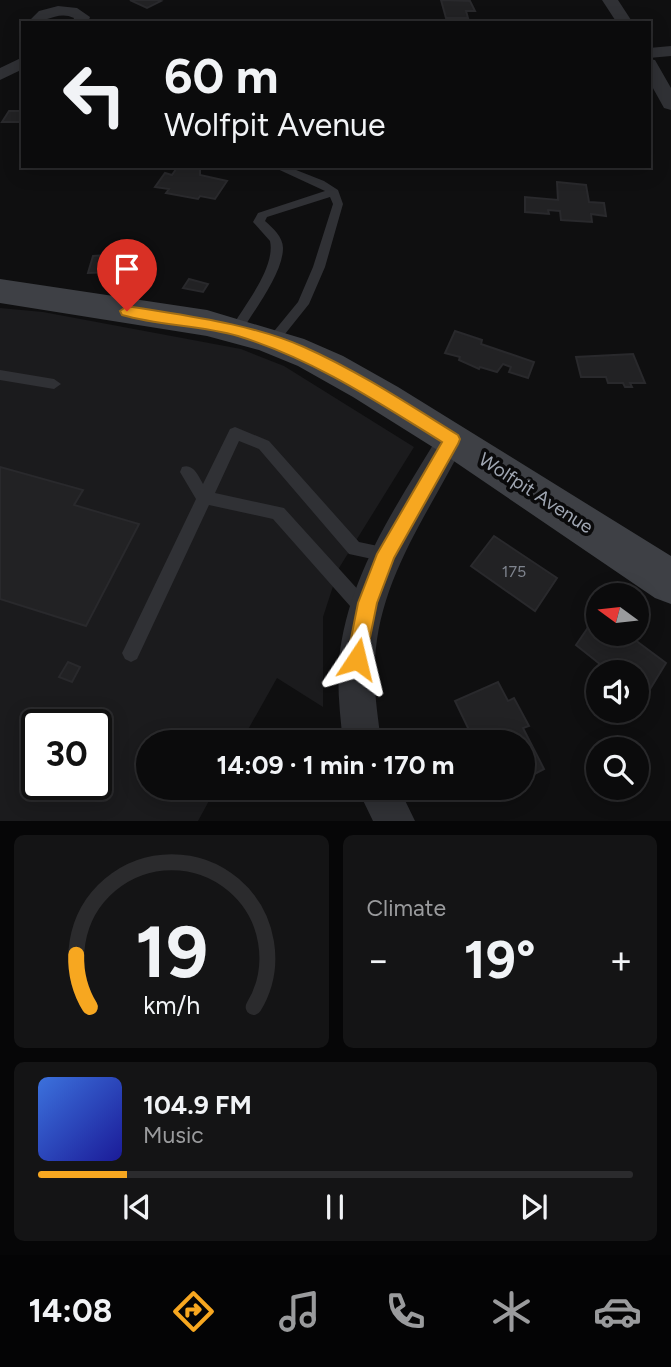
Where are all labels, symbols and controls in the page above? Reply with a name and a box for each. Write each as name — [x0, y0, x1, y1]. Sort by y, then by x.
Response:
text: 60 m — [164, 46, 279, 105]
icon: left — [49, 49, 140, 140]
text: Wolfpit Avenue — [164, 106, 385, 144]
pin — [97, 239, 157, 311]
icon: arrive — [108, 250, 146, 288]
street label: Wolfpit Avenue — [475, 448, 597, 538]
house number: 175 — [502, 562, 526, 581]
north arrow — [586, 583, 649, 646]
map controls — [586, 583, 649, 800]
position arrow — [320, 622, 394, 696]
button: sound — [586, 660, 649, 723]
speed limit sign: 30 — [21, 709, 112, 800]
button: search — [586, 737, 649, 800]
text: 14:09 · 1 min · 170 m — [216, 749, 455, 781]
text: Climate — [367, 894, 446, 922]
text: 19 — [135, 909, 208, 996]
text: 19° — [464, 929, 536, 991]
text: − — [367, 937, 390, 983]
text: + — [609, 937, 633, 983]
text: km/h — [143, 990, 200, 1020]
text: 104.9 FM — [143, 1089, 252, 1121]
text: Music — [143, 1121, 204, 1149]
icon: previous — [118, 1188, 156, 1226]
icon: pause — [316, 1188, 354, 1226]
icon: next — [515, 1188, 553, 1226]
icon: directions — [169, 1287, 218, 1336]
icon: music — [275, 1287, 324, 1336]
icon: phone — [381, 1287, 430, 1336]
icon: climate — [487, 1287, 536, 1336]
icon: car — [593, 1287, 642, 1336]
text: 14:08 — [29, 1292, 112, 1330]

